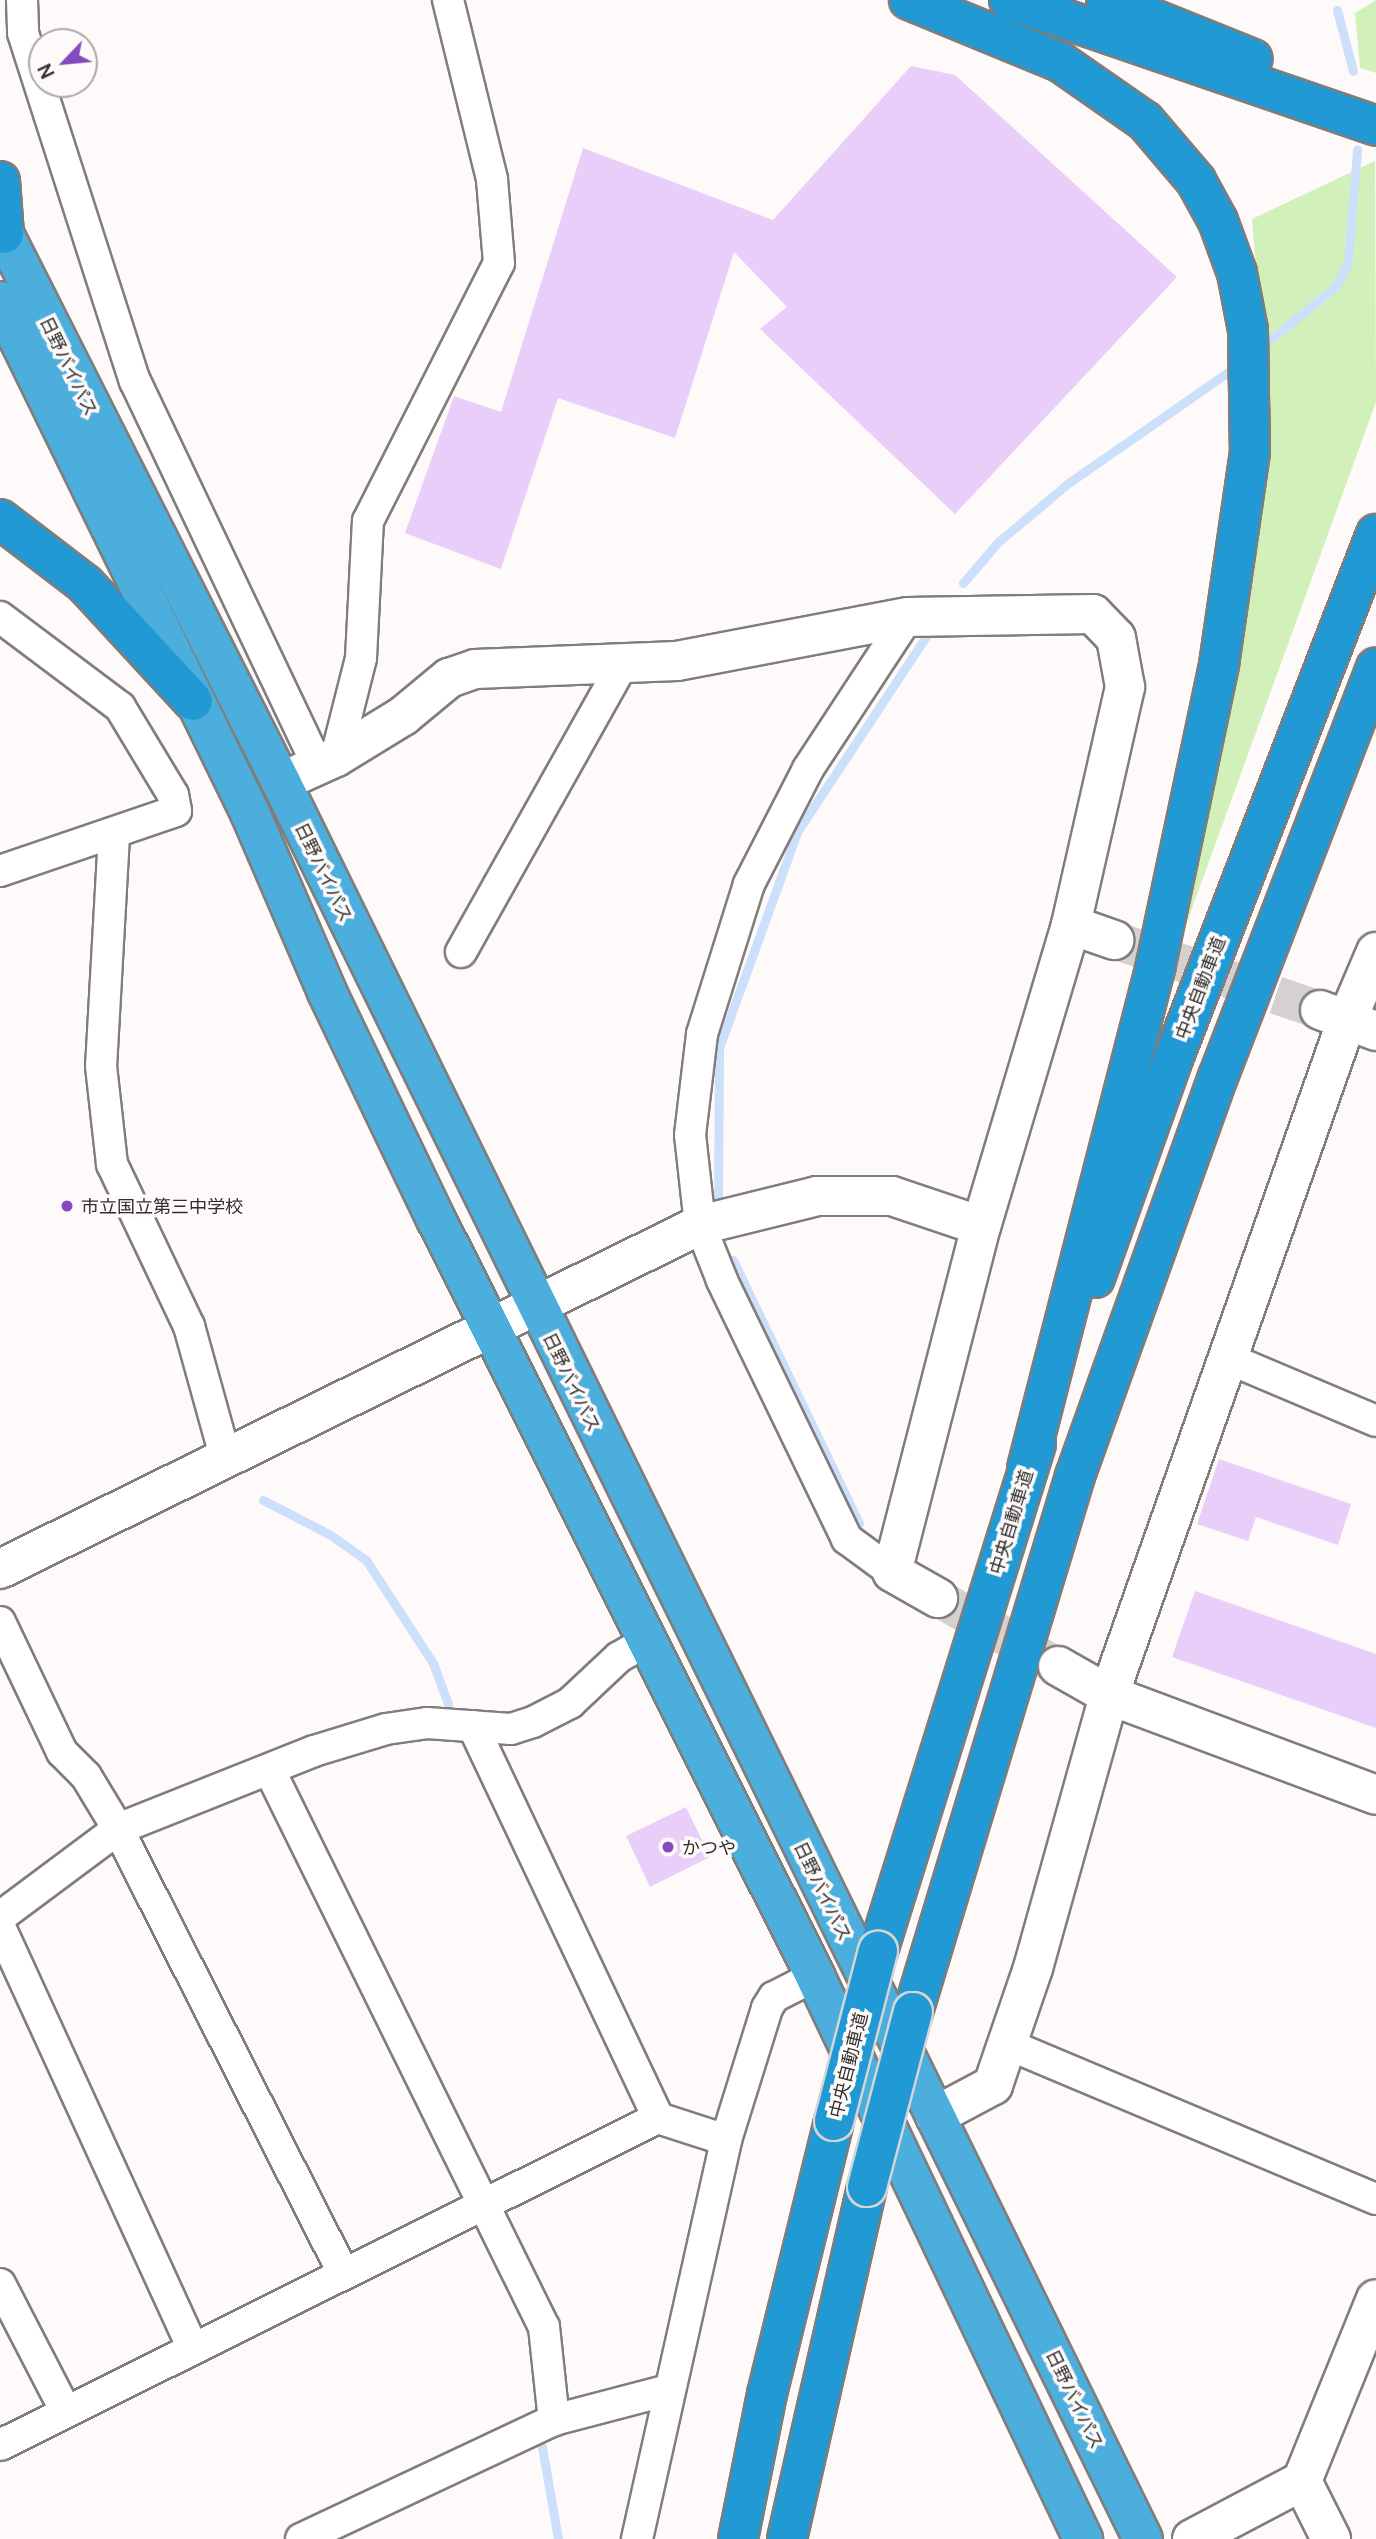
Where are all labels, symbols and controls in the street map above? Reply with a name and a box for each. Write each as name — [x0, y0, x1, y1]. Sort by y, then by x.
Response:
north arrow — [28, 28, 98, 98]
text: N — [31, 59, 61, 83]
street label: 日野バイパス — [36, 313, 102, 419]
street label: 日野バイパス — [291, 819, 357, 925]
street label: 中央自動車道 — [1171, 934, 1229, 1042]
place label: 市立国立第三中学校 — [81, 1195, 243, 1217]
marker: 市立国立第三中学校 — [59, 1198, 75, 1214]
street label: 日野バイパス — [539, 1329, 605, 1435]
street label: 中央自動車道 — [985, 1467, 1037, 1577]
place label: かつや — [682, 1836, 736, 1858]
street label: 日野バイパス — [790, 1838, 856, 1944]
marker: かつや — [660, 1839, 676, 1855]
street label: 中央自動車道 — [824, 2010, 872, 2120]
street label: 日野バイパス — [1042, 2346, 1108, 2452]

